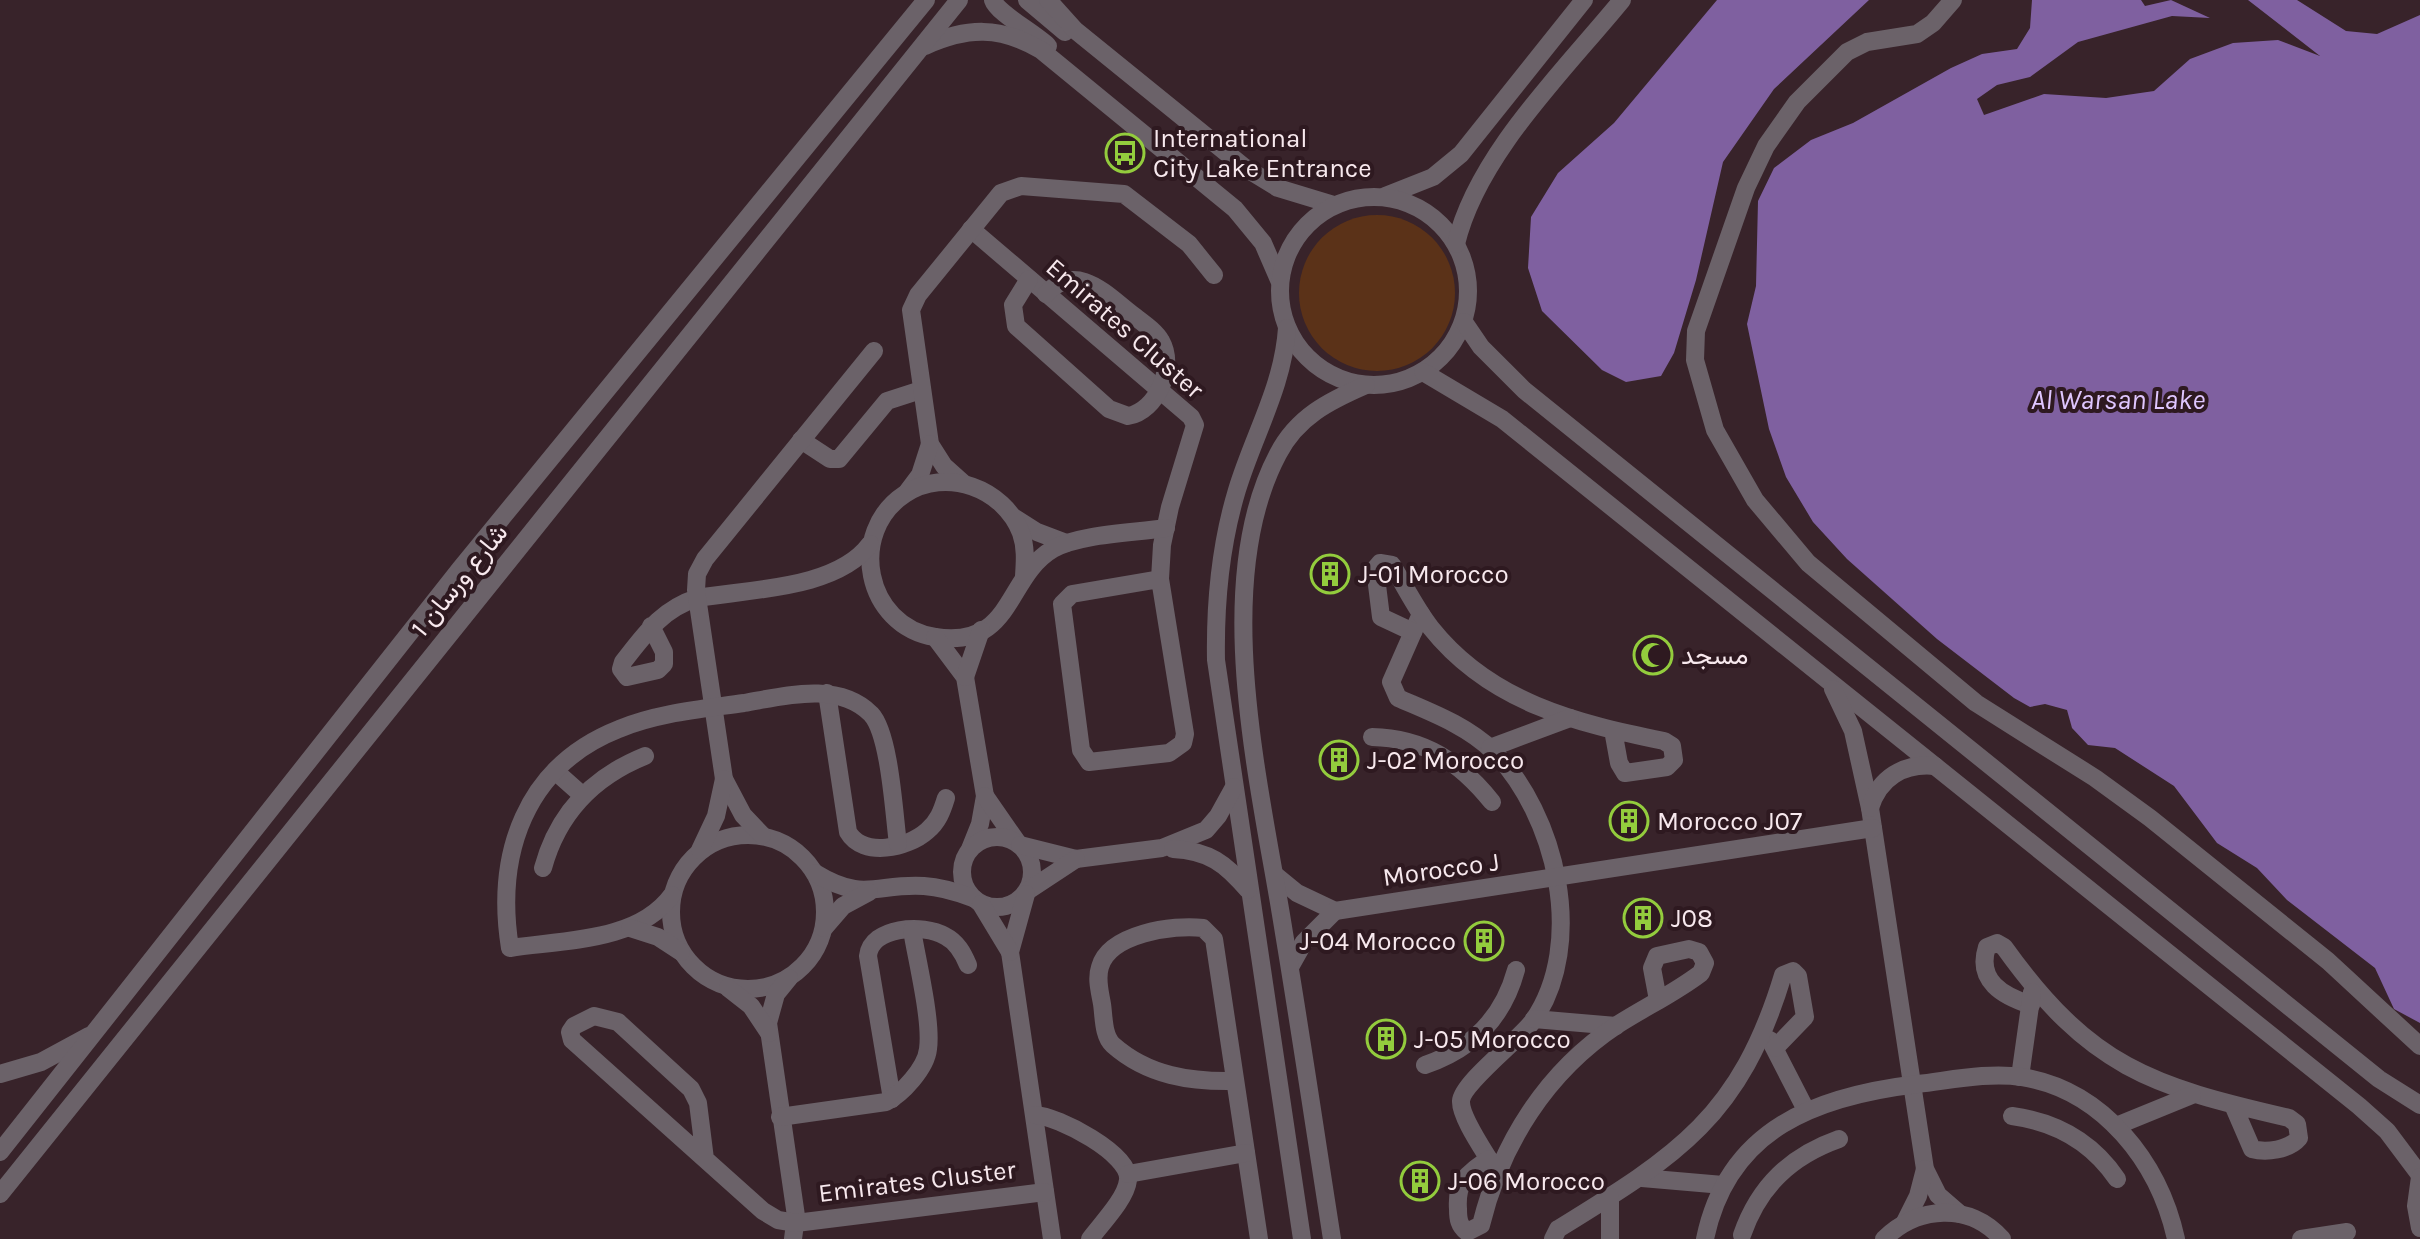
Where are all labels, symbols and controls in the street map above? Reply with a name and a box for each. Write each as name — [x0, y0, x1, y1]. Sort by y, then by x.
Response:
place label: International City Lake Entrance — [1153, 123, 1372, 184]
bus stop icon: International City Lake Entrance — [1104, 132, 1146, 174]
street label: Emirates Cluster — [1040, 252, 1210, 406]
water label: Al Warsan Lake — [2031, 383, 2205, 416]
street label: شارع ورسان 1 — [404, 517, 516, 644]
building icon: J-01 Morocco — [1309, 553, 1351, 595]
place label: J-01 Morocco — [1358, 559, 1509, 590]
mosque icon: مسجد — [1632, 634, 1674, 676]
place label: مسجد — [1681, 640, 1748, 671]
building icon: J-02 Morocco — [1318, 739, 1360, 781]
place label: J-02 Morocco — [1367, 745, 1524, 776]
building icon: Morocco J07 — [1608, 800, 1650, 842]
place label: Morocco J07 — [1657, 806, 1802, 837]
street label: Morocco J — [1381, 846, 1501, 893]
building icon: J08 — [1622, 897, 1664, 939]
place label: J08 — [1671, 903, 1713, 934]
building icon: J-04 Morocco — [1463, 920, 1505, 962]
place label: J-04 Morocco — [1299, 926, 1456, 957]
building icon: J-05 Morocco — [1365, 1018, 1407, 1060]
place label: J-05 Morocco — [1414, 1024, 1571, 1055]
street label: Emirates Cluster — [817, 1154, 1018, 1209]
building icon: J-06 Morocco — [1399, 1160, 1441, 1202]
place label: J-06 Morocco — [1448, 1166, 1605, 1197]

